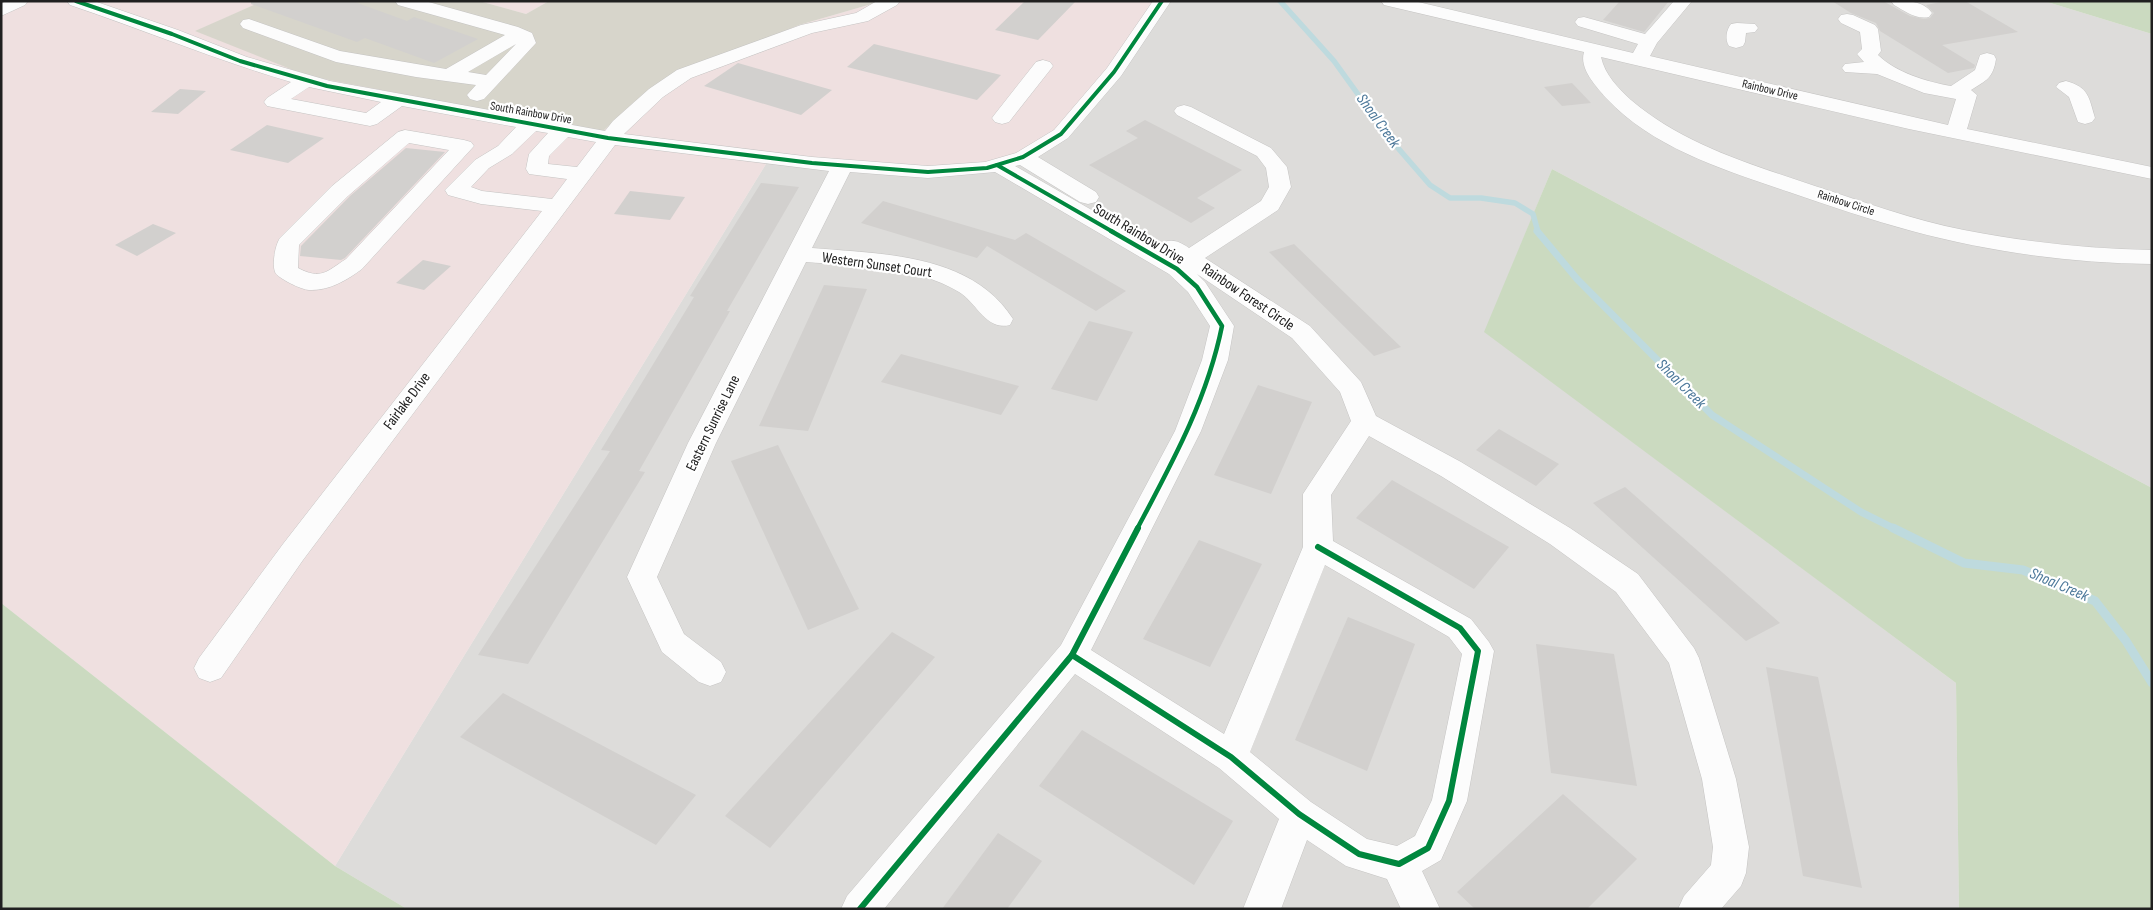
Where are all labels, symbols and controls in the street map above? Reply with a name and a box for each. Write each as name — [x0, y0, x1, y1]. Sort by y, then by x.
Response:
street label: Rainbow Drive — [1741, 76, 1800, 104]
water label: Shoal Creek — [1352, 90, 1405, 153]
street label: South Rainbow Drive — [489, 98, 573, 128]
street label: Rainbow Circle — [1816, 187, 1877, 219]
street label: South Rainbow Drive — [1090, 199, 1188, 269]
street label: Western Sunset Court — [821, 248, 934, 282]
street label: Rainbow Forest Circle — [1198, 259, 1298, 335]
water label: Shoal Creek — [1652, 355, 1710, 413]
street label: Fairlake Drive — [379, 369, 435, 433]
street label: Eastern Sunrise Lane — [682, 372, 744, 474]
water label: Shoal Creek — [2027, 564, 2092, 606]

